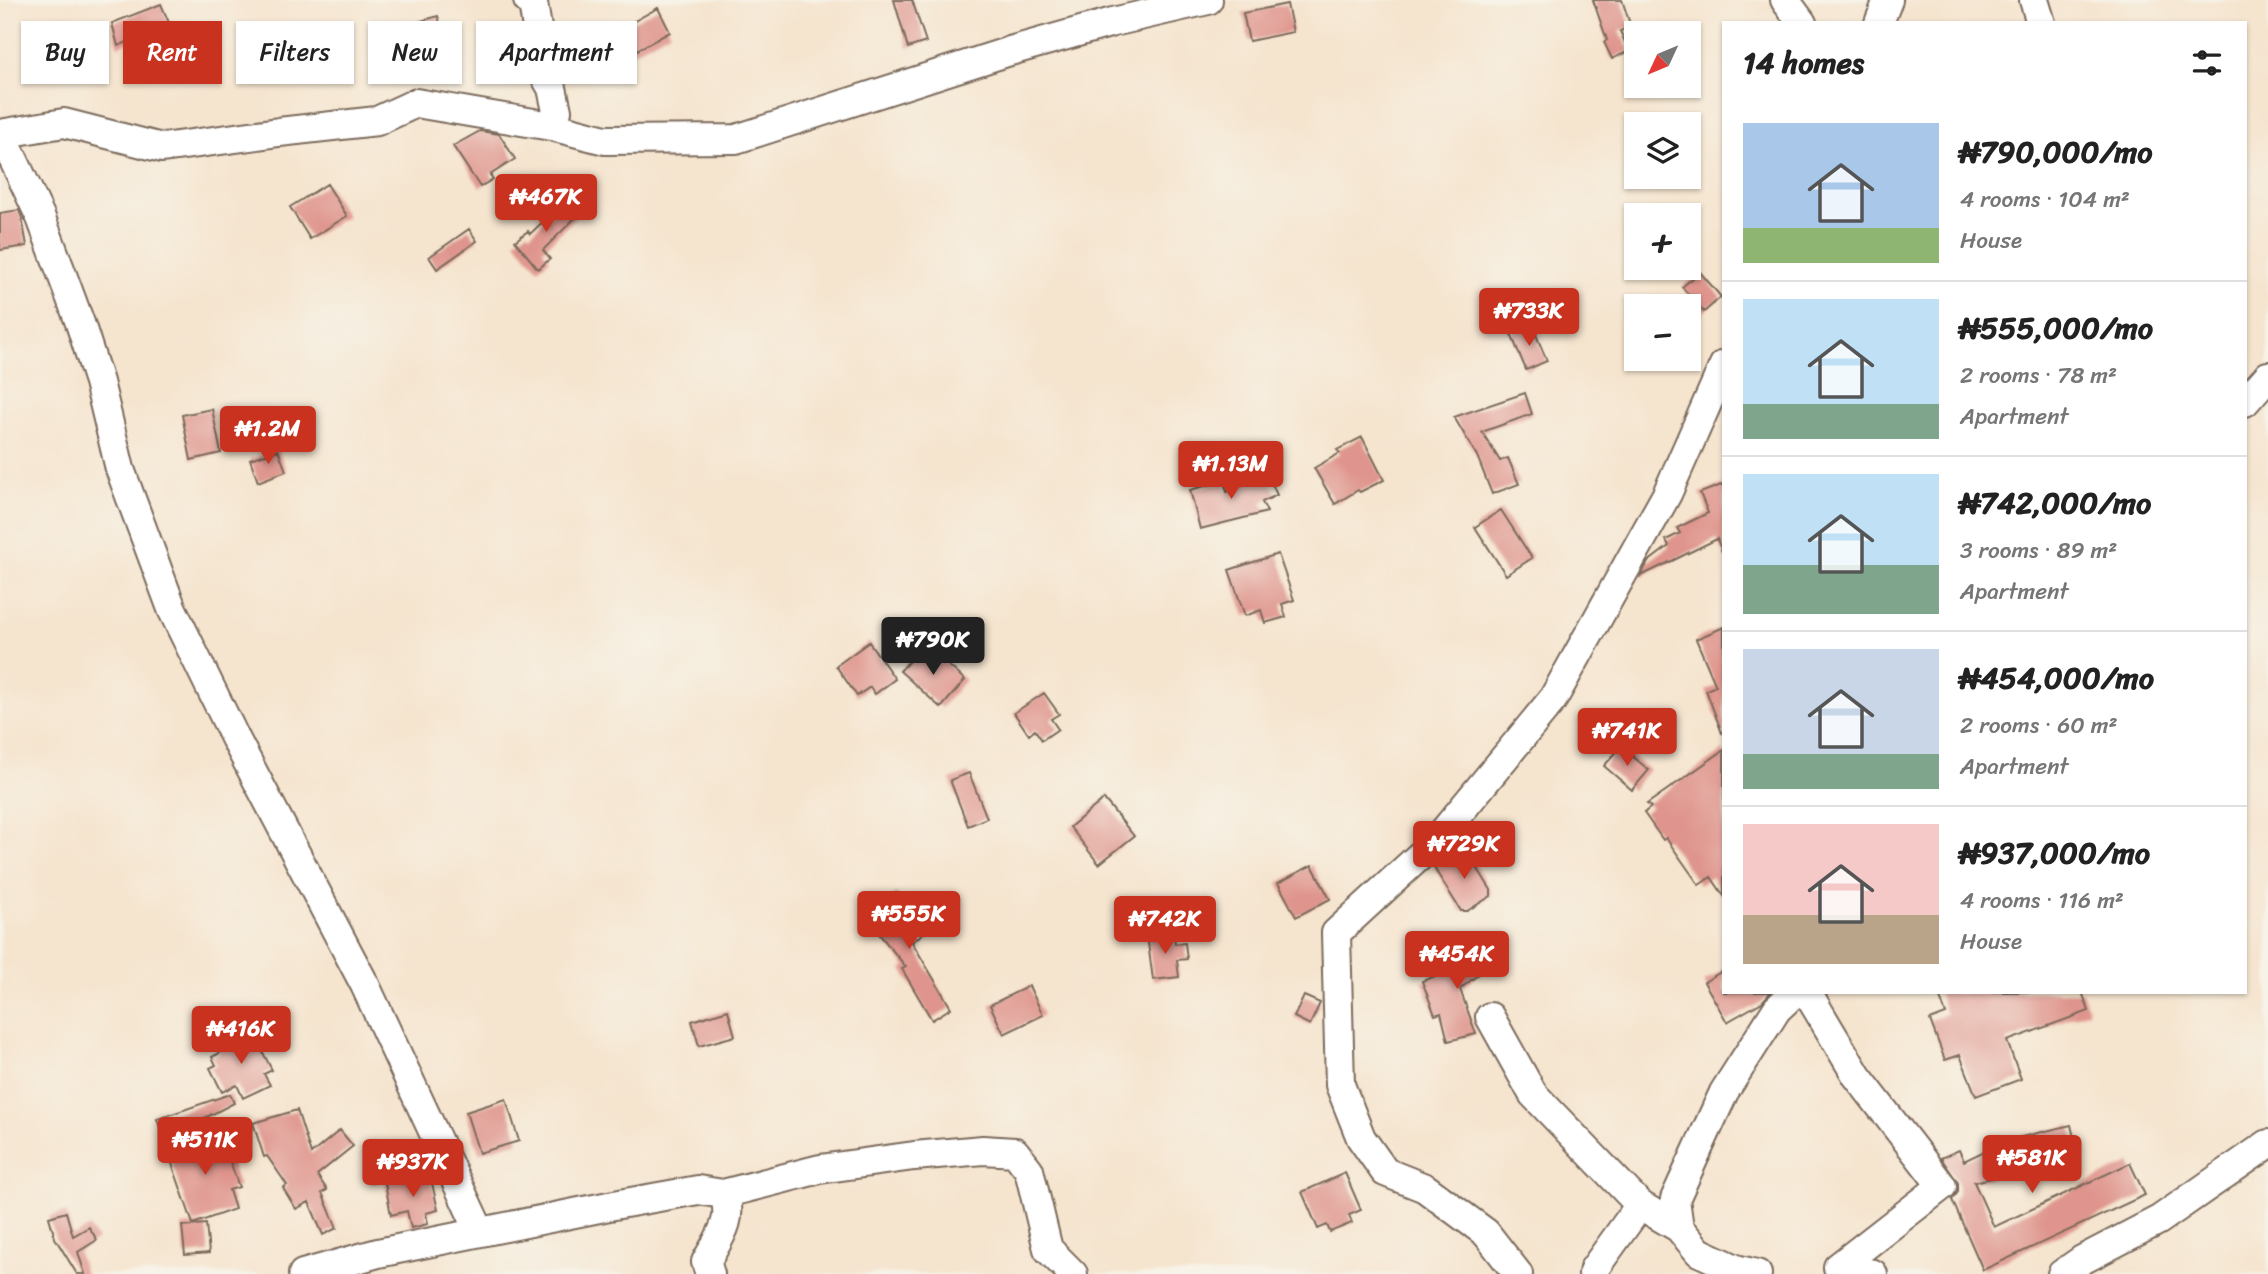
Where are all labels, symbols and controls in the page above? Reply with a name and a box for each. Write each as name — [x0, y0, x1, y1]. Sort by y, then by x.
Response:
chip: Buy — [21, 21, 109, 84]
chip: Rent — [123, 21, 222, 84]
chip: Filters — [236, 21, 354, 84]
chip: New — [368, 21, 462, 84]
chip: Apartment — [476, 21, 637, 84]
north arrow — [1624, 21, 1701, 98]
map controls — [1624, 21, 1701, 371]
text: 14 homes — [1743, 36, 1864, 90]
icon: filters — [2188, 44, 2226, 82]
button: layers — [1624, 112, 1701, 189]
text: ₦790,000/mo — [1960, 125, 2153, 179]
icon: home — [1799, 151, 1883, 235]
pin: ₦467K — [497, 174, 595, 234]
text: ₦467K — [511, 176, 581, 217]
text: 4 rooms · 104 m² — [1960, 179, 2130, 220]
button: + — [1624, 203, 1701, 280]
text: House — [1960, 220, 2022, 261]
pin: ₦733K — [1480, 288, 1578, 348]
text: ₦733K — [1495, 290, 1563, 331]
button: − — [1624, 294, 1701, 371]
text: ₦555,000/mo — [1960, 301, 2153, 355]
icon: home — [1799, 327, 1883, 411]
text: 2 rooms · 78 m² — [1960, 355, 2117, 396]
text: Apartment — [1960, 396, 2069, 437]
pin: ₦1.2M — [219, 406, 317, 466]
text: ₦1.2M — [236, 408, 300, 449]
pin: ₦1.13M — [1174, 442, 1288, 501]
text: ₦1.13M — [1194, 443, 1268, 484]
text: ₦742,000/mo — [1960, 476, 2151, 530]
icon: home — [1799, 502, 1883, 586]
text: 3 rooms · 89 m² — [1960, 530, 2117, 571]
text: Apartment — [1960, 571, 2069, 612]
pin: ₦790K — [884, 618, 982, 677]
text: ₦790K — [897, 619, 969, 660]
text: ₦454,000/mo — [1960, 651, 2154, 705]
icon: home — [1799, 677, 1883, 761]
text: 2 rooms · 60 m² — [1960, 705, 2118, 746]
pin: ₦741K — [1578, 708, 1676, 768]
text: ₦741K — [1594, 710, 1660, 751]
text: Apartment — [1960, 746, 2069, 787]
pin: ₦729K — [1415, 822, 1513, 881]
text: ₦729K — [1429, 823, 1499, 864]
text: ₦937,000/mo — [1960, 826, 2150, 880]
icon: home — [1799, 852, 1883, 936]
text: 4 rooms · 116 m² — [1960, 880, 2124, 921]
pin: ₦555K — [860, 892, 958, 951]
text: ₦555K — [873, 893, 945, 934]
pin: ₦742K — [1116, 897, 1214, 956]
text: ₦742K — [1130, 898, 1200, 939]
text: House — [1960, 921, 2022, 962]
pin: ₦454K — [1408, 932, 1506, 991]
text: ₦454K — [1421, 933, 1493, 974]
pin: ₦416K — [192, 1006, 290, 1066]
text: ₦416K — [208, 1008, 274, 1049]
pin: ₦511K — [156, 1118, 254, 1177]
text: ₦511K — [173, 1119, 237, 1160]
pin: ₦581K — [1983, 1136, 2081, 1195]
text: ₦581K — [1998, 1137, 2066, 1178]
pin: ₦937K — [364, 1140, 462, 1199]
text: ₦937K — [378, 1141, 448, 1182]

